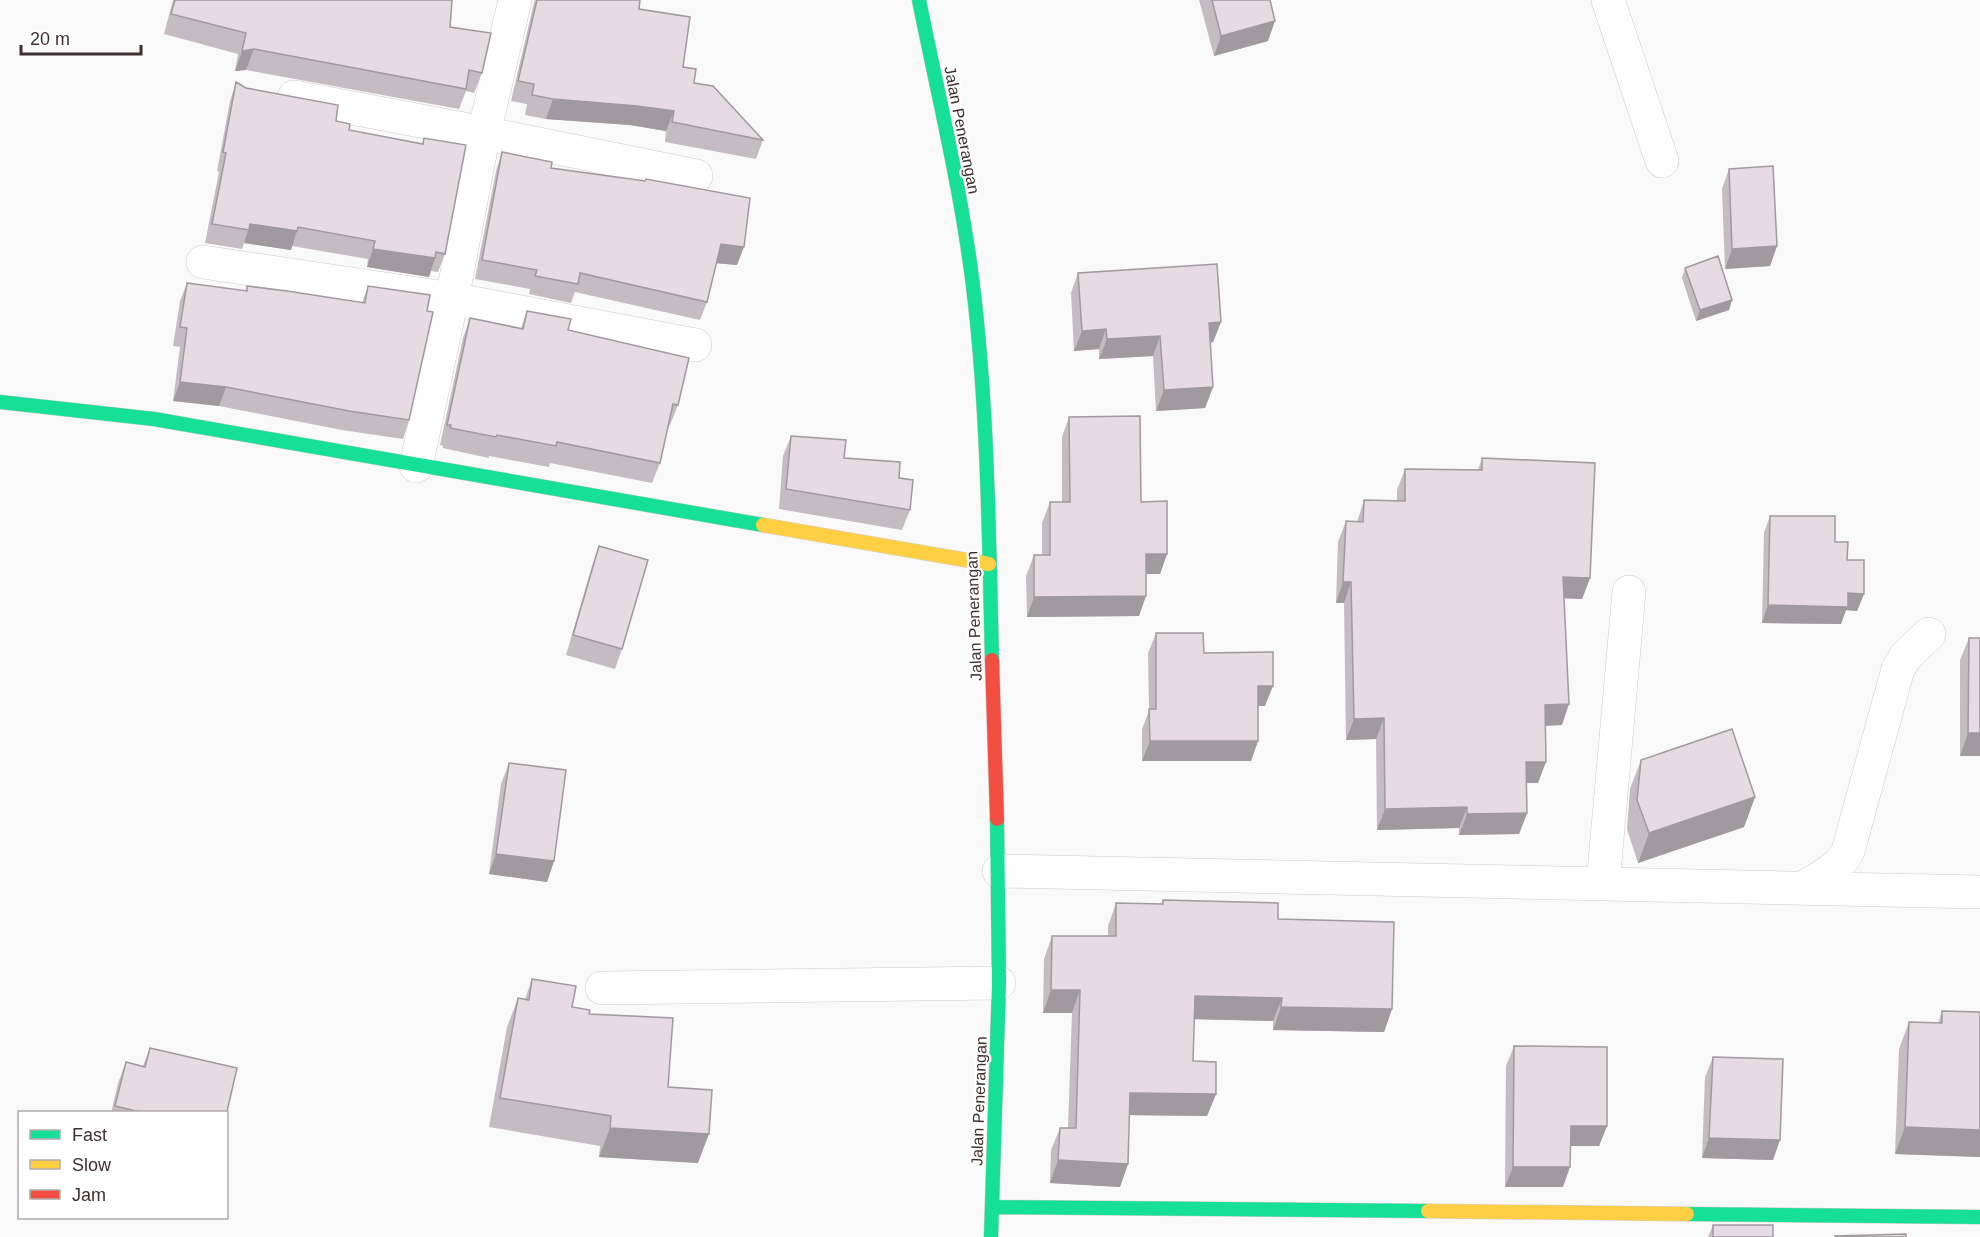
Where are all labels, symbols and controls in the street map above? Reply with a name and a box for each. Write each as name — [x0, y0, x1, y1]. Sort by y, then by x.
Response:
scale bar — [21, 18, 141, 56]
text: 20 m — [30, 29, 70, 49]
street label: Jalan Penerangan — [941, 65, 983, 195]
street label: Jalan Penerangan — [963, 551, 985, 681]
street label: Jalan Penerangan — [968, 1036, 990, 1166]
legend — [18, 1111, 228, 1219]
text: Fast — [72, 1125, 107, 1145]
text: Slow — [72, 1155, 112, 1175]
text: Jam — [72, 1185, 106, 1205]

